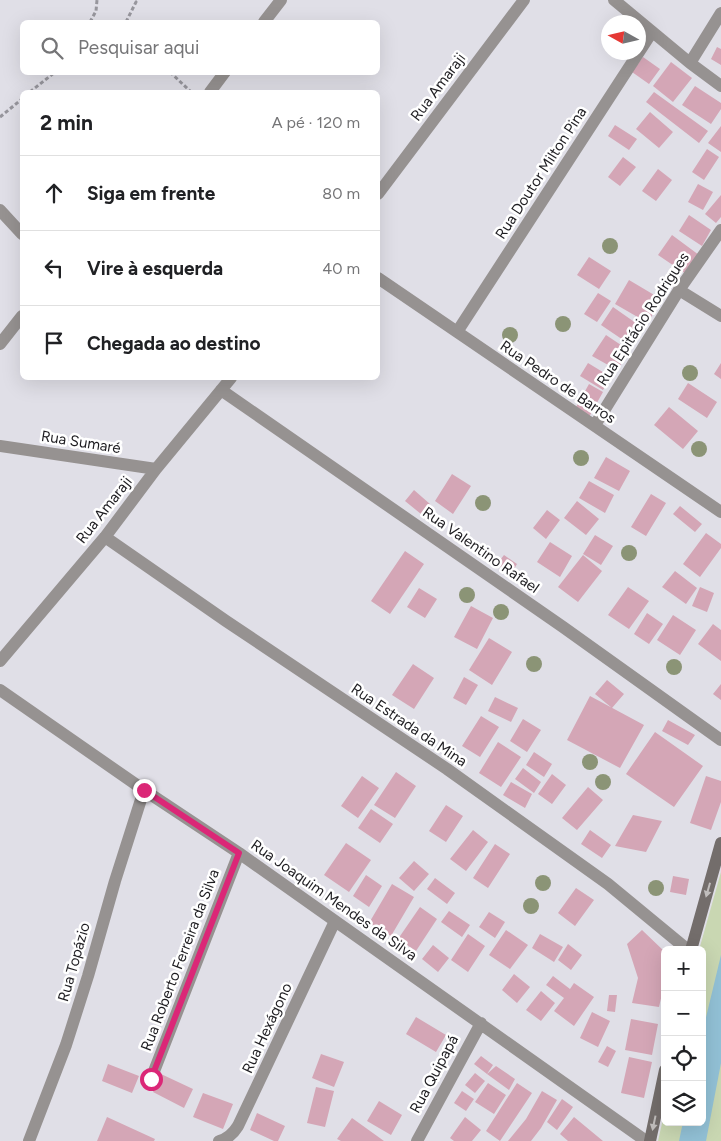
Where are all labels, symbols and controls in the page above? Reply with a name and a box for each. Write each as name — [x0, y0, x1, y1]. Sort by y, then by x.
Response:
north arrow — [601, 15, 646, 60]
search box — [20, 20, 380, 75]
icon: search — [38, 34, 66, 62]
text: Pesquisar aqui — [78, 36, 199, 59]
street label: Rua Amaraji — [407, 50, 469, 124]
street label: Rua Doutor Milton Pina — [492, 104, 590, 242]
text: 2 min — [40, 110, 93, 135]
text: A pé · 120 m — [272, 113, 360, 132]
icon: ahead — [40, 179, 68, 207]
text: Siga em frente — [87, 182, 215, 205]
text: 80 m — [322, 184, 360, 203]
street label: Rua Epitácio Rodrigues — [593, 249, 693, 389]
icon: left — [40, 254, 68, 282]
text: Vire à esquerda — [87, 257, 223, 280]
text: 40 m — [322, 259, 360, 278]
icon: arrive — [40, 329, 68, 357]
text: Chegada ao destino — [87, 332, 260, 355]
street label: Rua Pedro de Barros — [497, 337, 619, 427]
street label: Rua Sumaré — [40, 427, 122, 457]
street label: Rua Amaraji — [72, 473, 136, 547]
street label: Rua Valentino Rafael — [419, 503, 543, 597]
street label: Rua Estrada da Mina — [348, 680, 470, 770]
route end — [133, 779, 156, 802]
street label: Rua Joaquim Mendes da Silva — [248, 836, 420, 964]
street label: Rua Roberto Ferreira da Silva — [137, 867, 223, 1053]
one-way arrow — [703, 882, 711, 897]
street label: Rua Topázio — [54, 920, 94, 1004]
map controls — [661, 946, 706, 1126]
button: + — [661, 946, 706, 991]
street label: Rua Hexágono — [238, 980, 296, 1076]
button: − — [661, 991, 706, 1036]
street label: Rua Quipapá — [406, 1032, 462, 1116]
button: locate — [661, 1036, 706, 1081]
route start — [140, 1068, 163, 1091]
button: layers — [661, 1081, 706, 1126]
one-way arrow — [649, 1115, 657, 1131]

